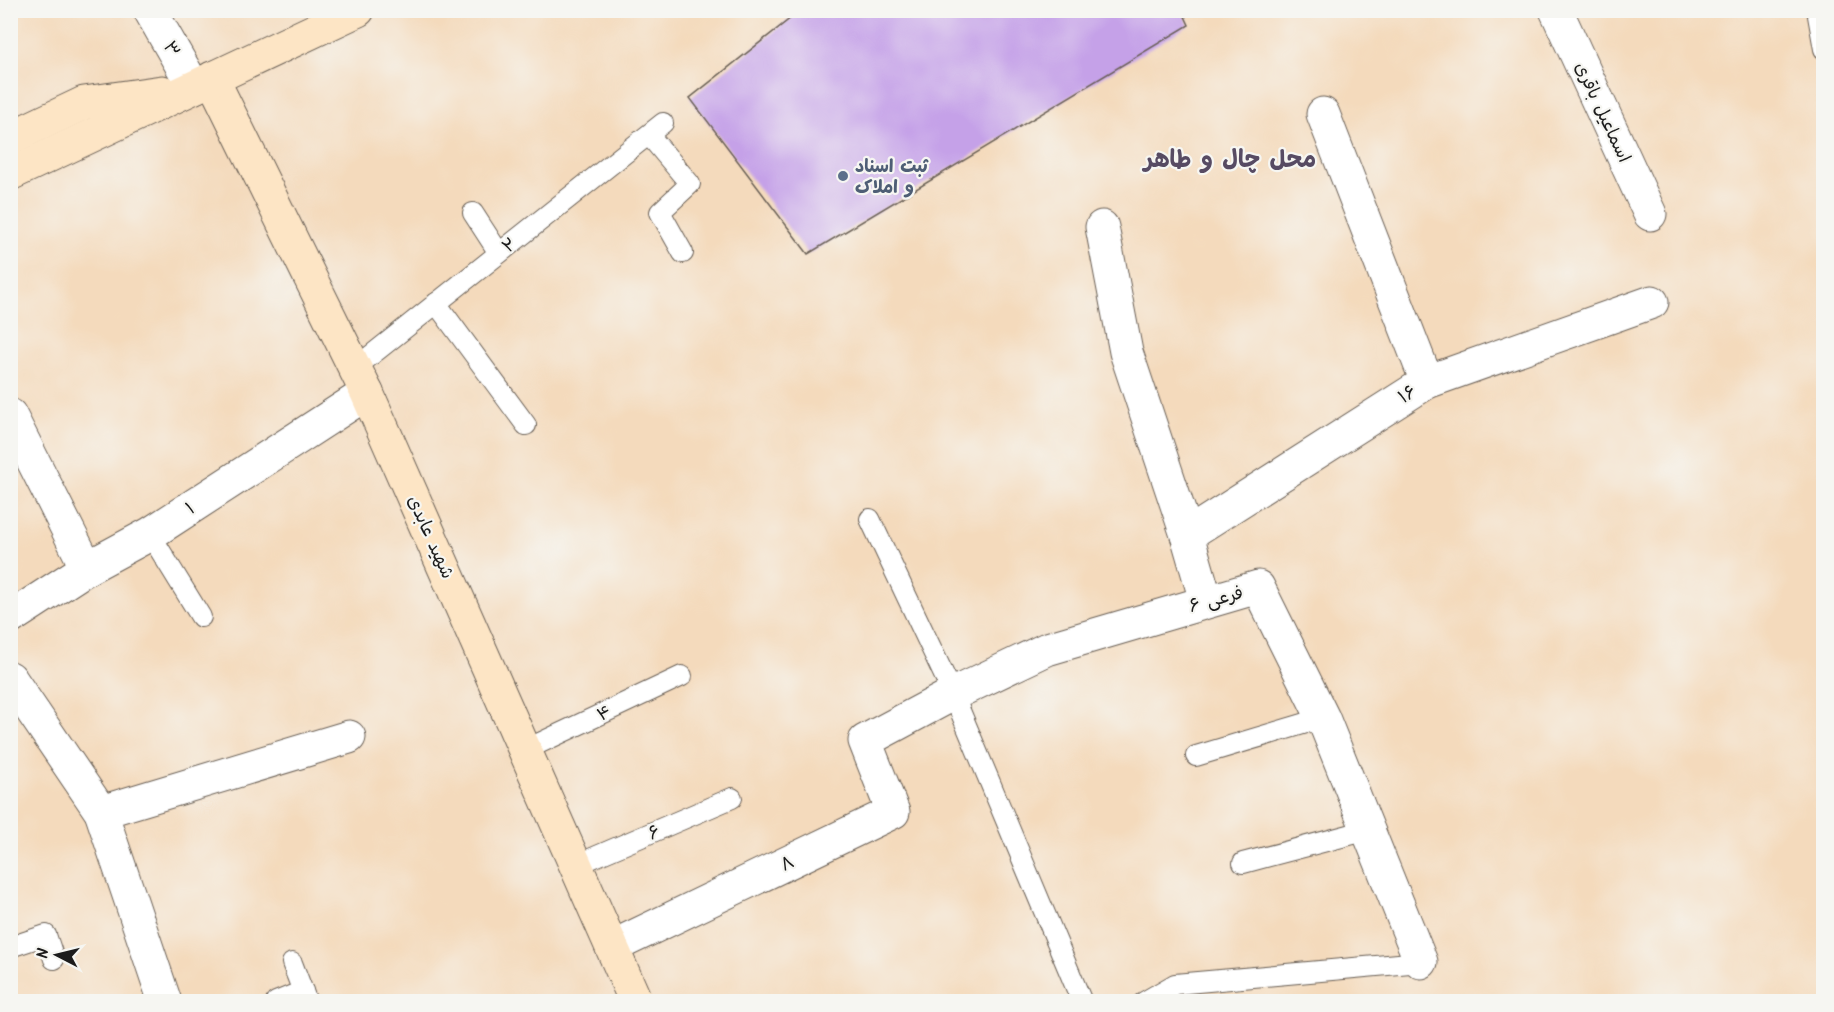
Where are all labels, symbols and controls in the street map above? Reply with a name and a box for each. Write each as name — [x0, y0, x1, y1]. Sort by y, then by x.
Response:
street label: ۳ — [154, 36, 187, 63]
street label: اسماعیل باقری — [1566, 57, 1638, 168]
district label: محل چال و طاهر — [1142, 141, 1316, 180]
place label: ثبت اسناد و املاک — [855, 153, 929, 203]
marker: ثبت اسناد و املاک — [836, 169, 850, 183]
street label: ۲ — [496, 231, 524, 261]
street label: ۱۶ — [1393, 378, 1423, 412]
street label: شهید عابدی — [398, 491, 461, 584]
street label: ۱ — [180, 495, 201, 523]
street label: فرعی ۶ — [1186, 579, 1247, 622]
street label: ۴ — [592, 698, 617, 730]
street label: ۶ — [644, 818, 665, 849]
street label: ۸ — [776, 849, 800, 880]
north arrow — [27, 925, 87, 985]
text: N — [31, 947, 57, 960]

